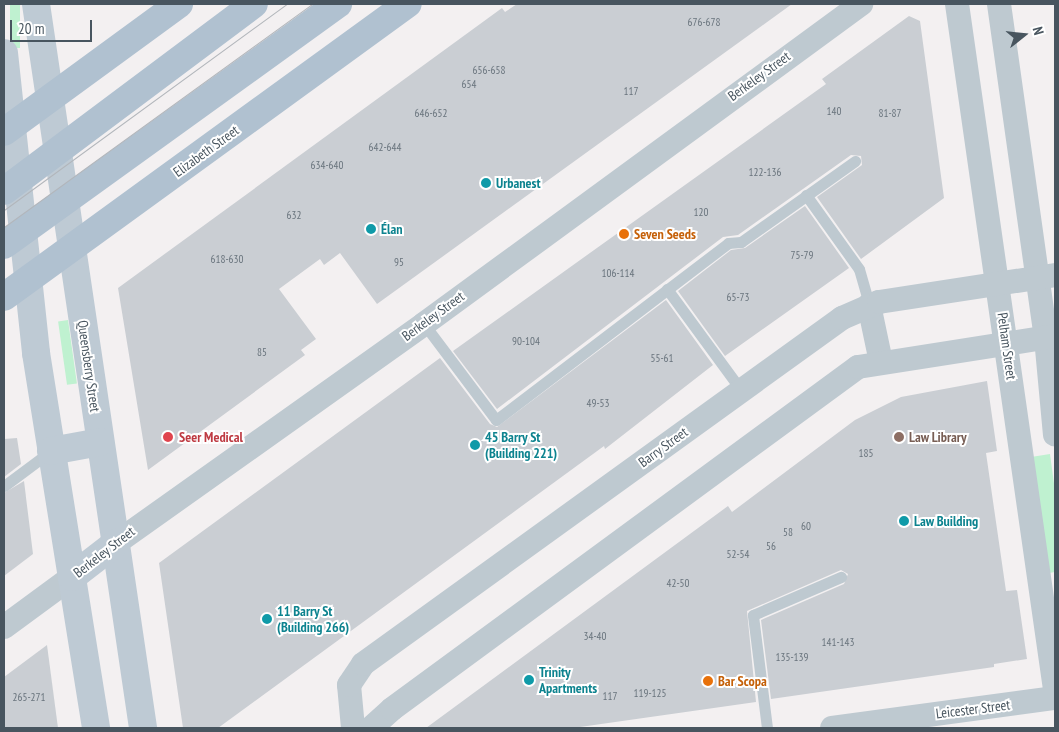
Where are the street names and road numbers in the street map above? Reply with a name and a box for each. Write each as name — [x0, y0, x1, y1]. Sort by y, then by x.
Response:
street label: Berkeley Street — [724, 48, 794, 104]
street label: Elizabeth Street — [170, 122, 242, 180]
street label: Berkeley Street — [398, 288, 468, 344]
street label: Pelham Street — [994, 311, 1020, 381]
street label: Queensberry Street — [74, 319, 104, 413]
street label: Barry Street — [635, 423, 691, 471]
street label: Berkeley Street — [70, 523, 138, 581]
street label: Leicester Street — [935, 696, 1011, 722]

